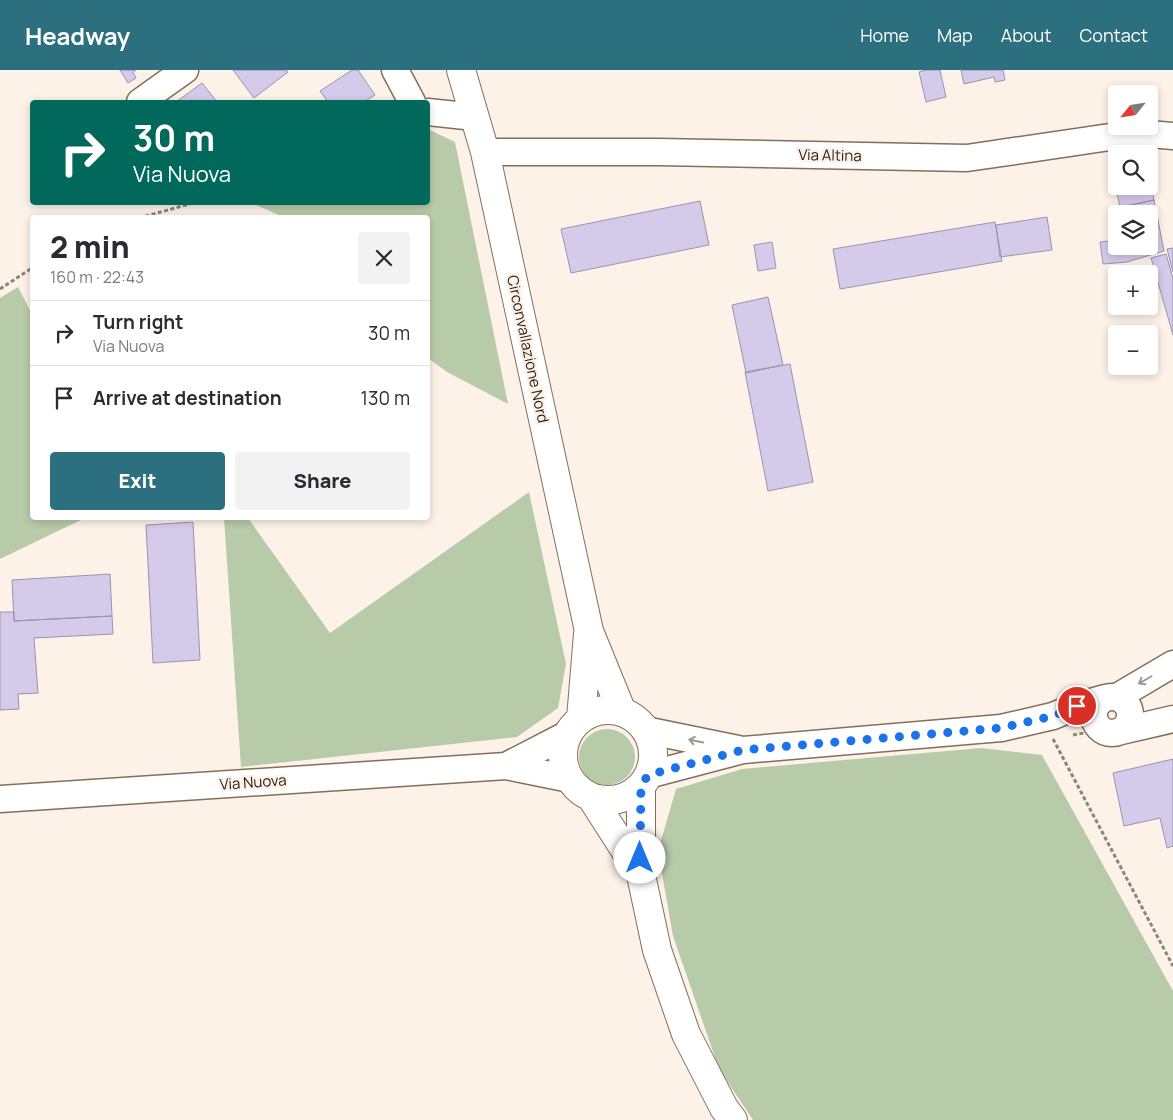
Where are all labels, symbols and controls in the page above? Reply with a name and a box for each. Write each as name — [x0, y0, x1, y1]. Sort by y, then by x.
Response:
text: Headway — [25, 19, 130, 52]
text: Home — [860, 23, 909, 47]
text: Map — [937, 23, 973, 47]
text: About — [1001, 23, 1051, 47]
text: Contact — [1079, 23, 1148, 47]
north arrow — [1108, 85, 1158, 135]
map controls — [1108, 85, 1158, 375]
text: 30 m — [133, 114, 215, 162]
icon: right — [50, 120, 115, 185]
street label: Via Altina — [798, 144, 862, 166]
button: search — [1108, 145, 1158, 195]
text: Via Nuova — [133, 159, 231, 189]
button: layers — [1108, 205, 1158, 255]
text: 2 min — [50, 226, 130, 267]
button: close — [358, 232, 410, 284]
button: + — [1108, 265, 1158, 315]
text: 160 m · 22:43 — [50, 266, 144, 288]
street label: Circonvallazione Nord — [502, 273, 554, 425]
text: Turn right — [93, 309, 183, 335]
icon: right — [50, 319, 78, 347]
text: 30 m — [368, 320, 410, 346]
button: − — [1108, 325, 1158, 375]
text: Via Nuova — [93, 335, 164, 357]
icon: arrive — [50, 384, 78, 412]
text: Arrive at destination — [93, 385, 282, 411]
text: 130 m — [361, 385, 410, 411]
button: Exit — [50, 452, 225, 510]
button: Share — [235, 452, 410, 510]
one-way arrow — [1138, 676, 1152, 686]
pin — [1056, 685, 1098, 727]
icon: arrive — [1063, 692, 1091, 720]
one-way arrow — [688, 735, 704, 745]
street label: Via Nuova — [219, 769, 287, 795]
position arrow — [613, 831, 665, 883]

